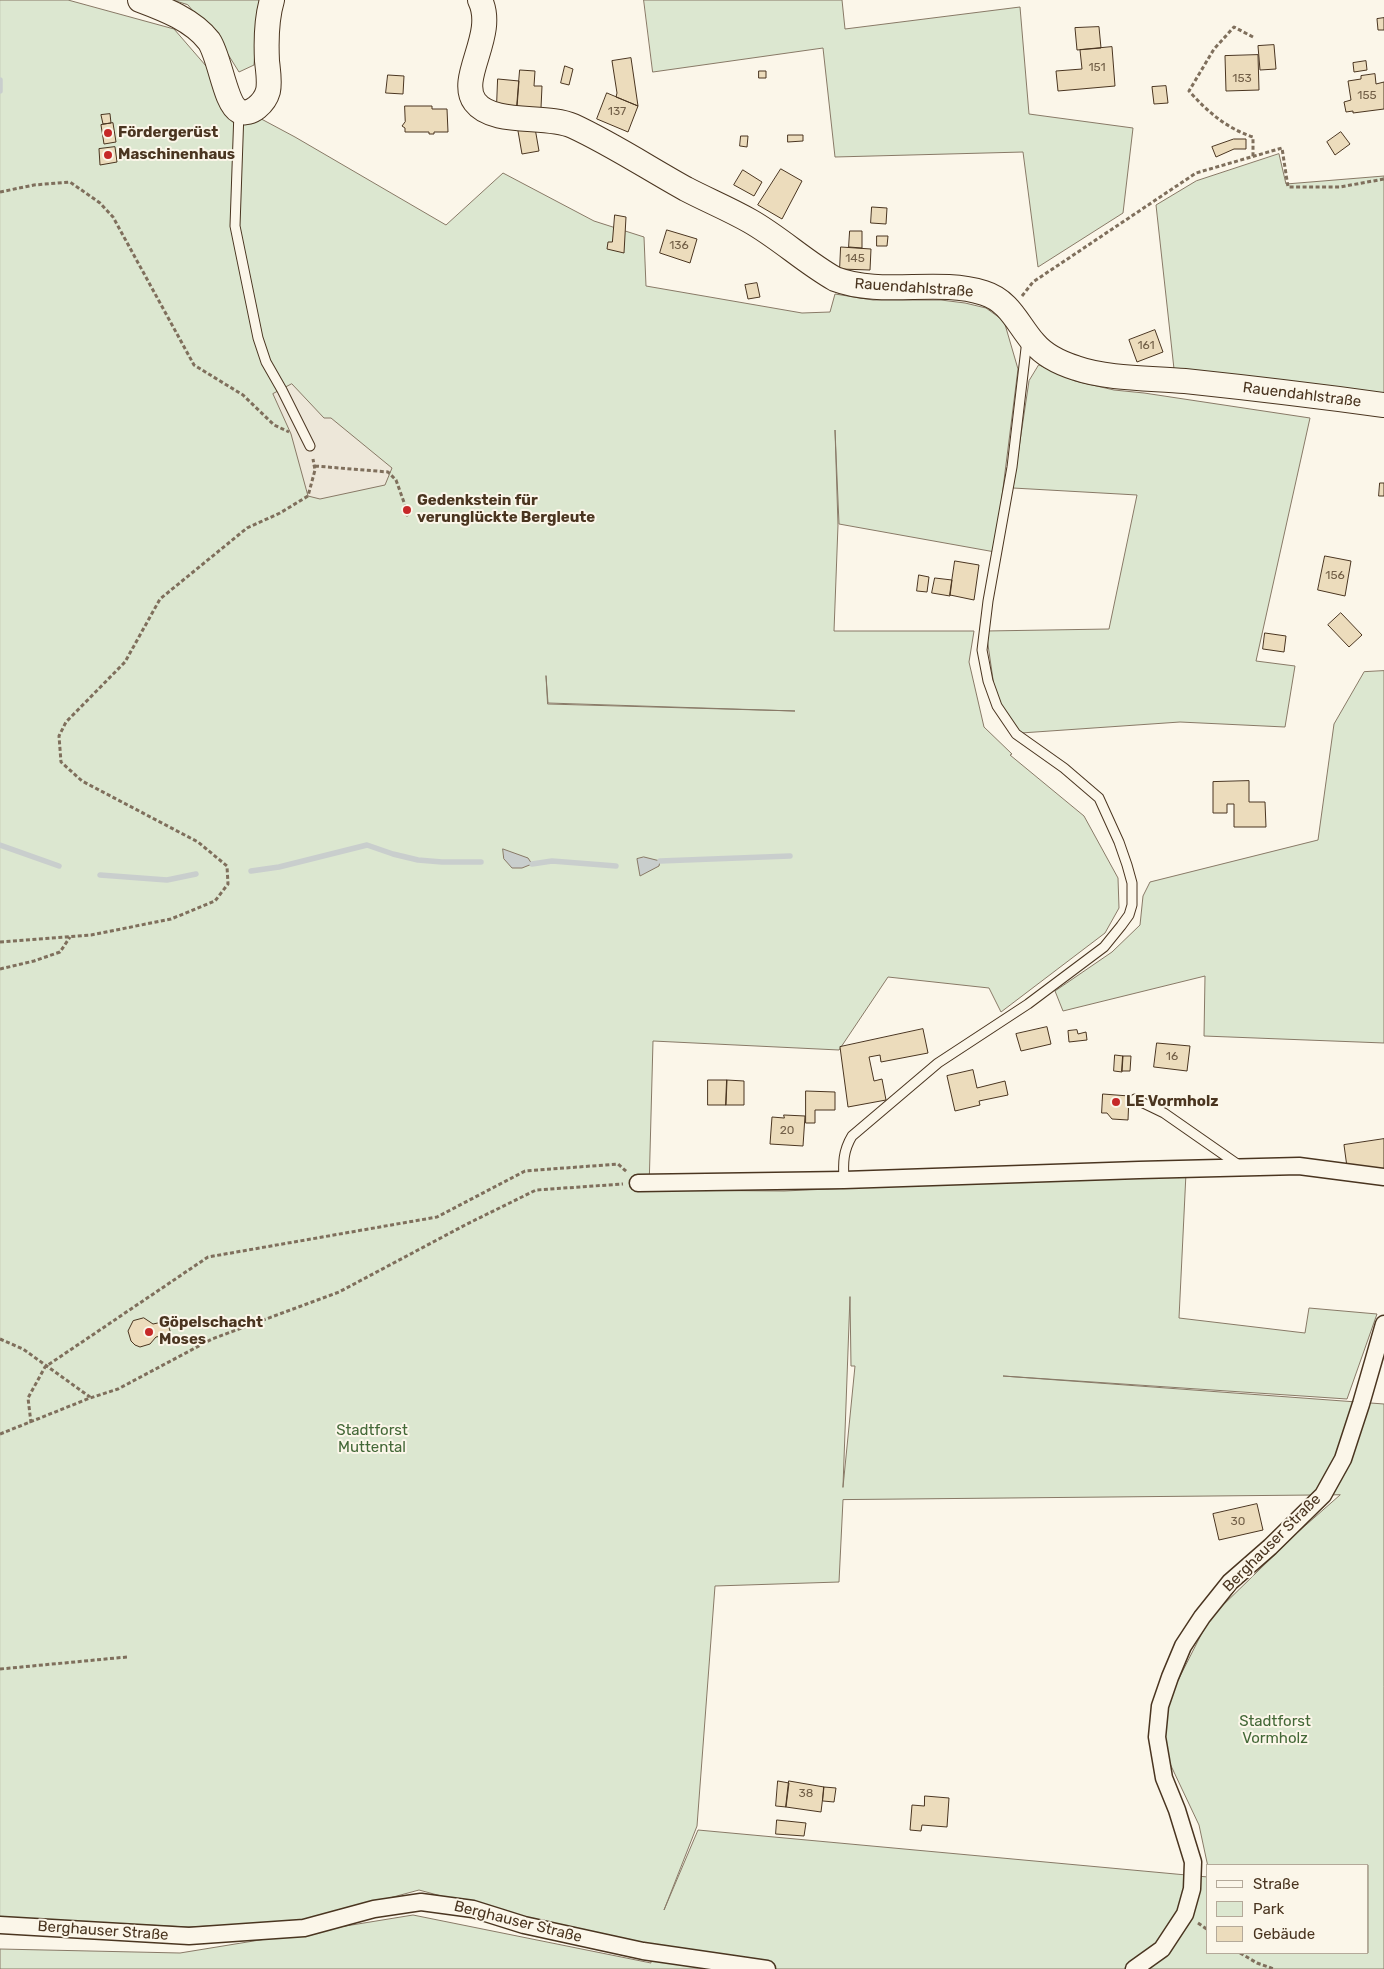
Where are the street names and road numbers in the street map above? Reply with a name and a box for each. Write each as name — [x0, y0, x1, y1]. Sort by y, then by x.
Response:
street label: Rauendahlstraße — [854, 275, 974, 301]
street label: Rauendahlstraße — [1242, 379, 1362, 411]
street label: Berghauser Straße — [1219, 1490, 1325, 1596]
street label: Berghauser Straße — [452, 1897, 584, 1947]
street label: Berghauser Straße — [37, 1917, 169, 1945]

